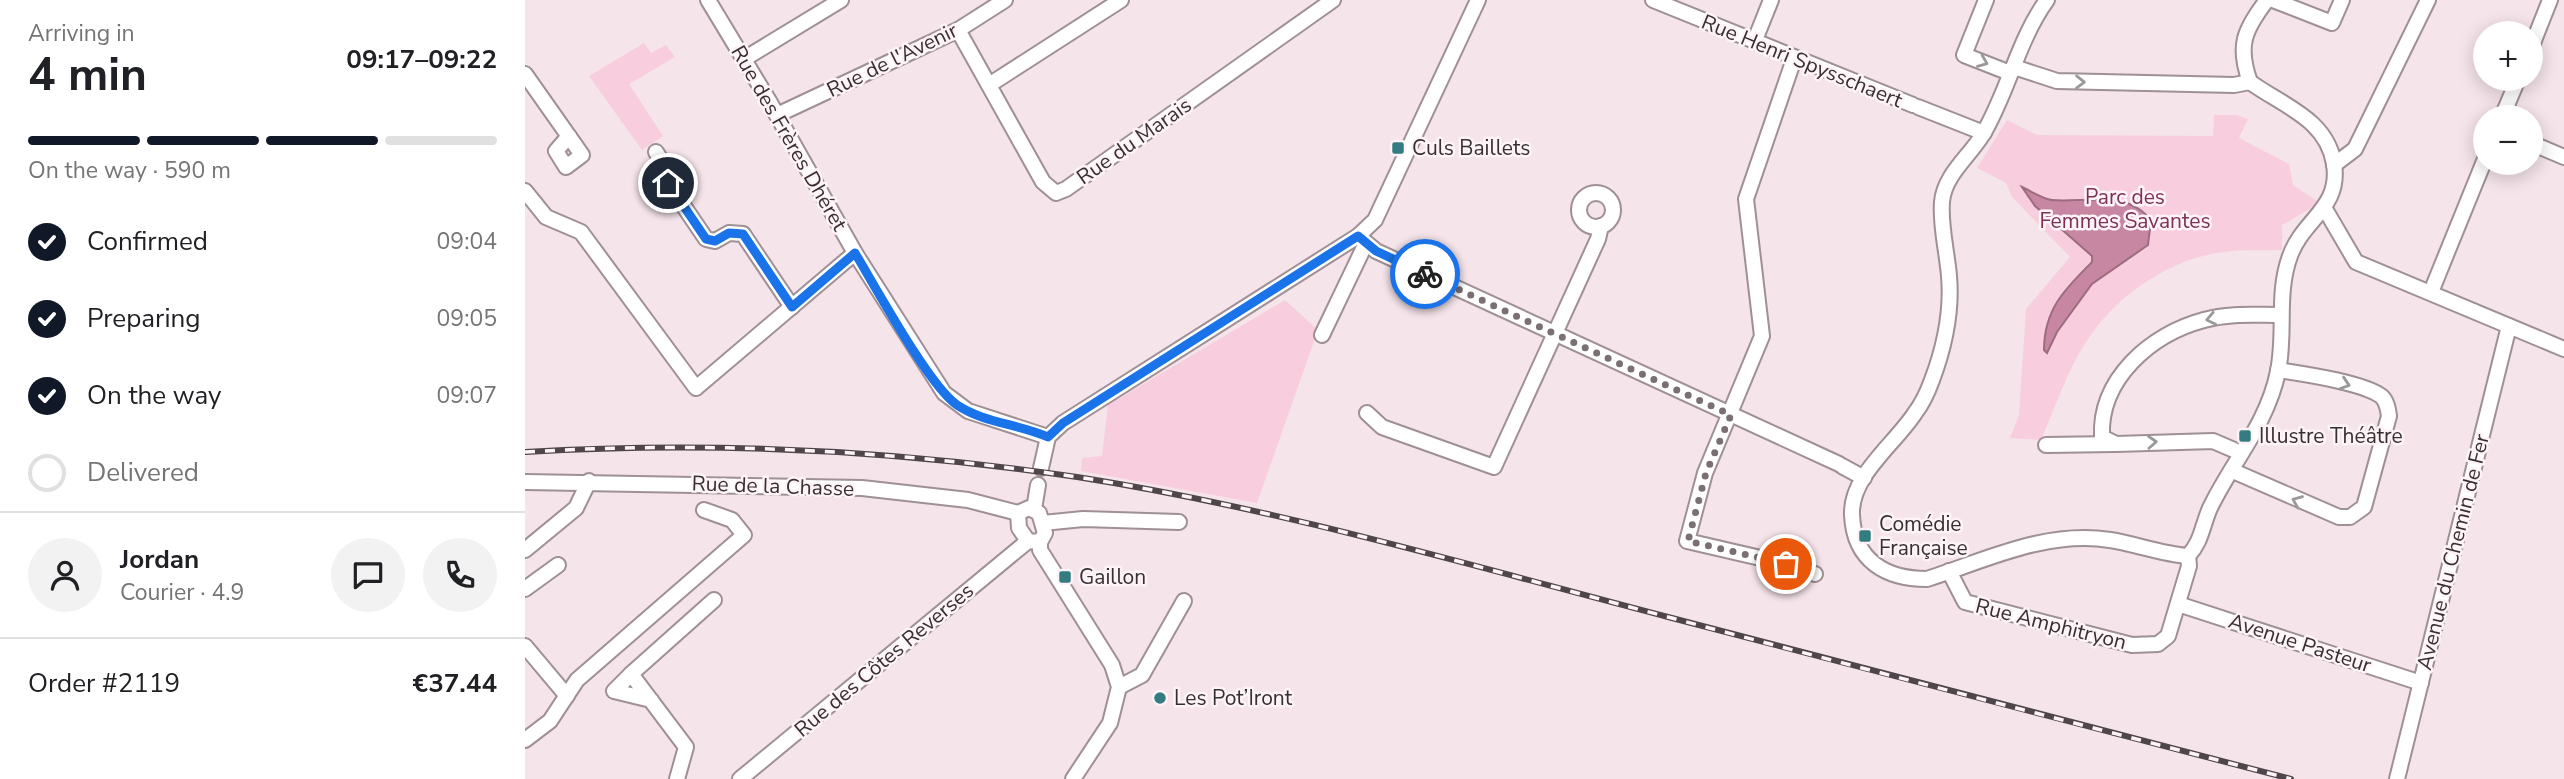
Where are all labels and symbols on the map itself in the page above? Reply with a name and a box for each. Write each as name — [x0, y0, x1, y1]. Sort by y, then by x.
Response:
street label: Rue Henri Spysschaert — [1697, 8, 1907, 114]
street label: Rue de l'Avenir — [822, 16, 962, 104]
street label: Rue des Frères Dhéret — [724, 40, 854, 236]
one-way arrow — [1975, 54, 1988, 68]
one-way arrow — [2075, 74, 2086, 89]
street label: Rue du Marais — [1071, 91, 1197, 191]
place label: Culs Baillets — [1412, 134, 1530, 162]
marker: Culs Baillets — [1390, 140, 1406, 156]
pin — [638, 153, 698, 213]
park label: Parc des Femmes Savantes — [2039, 183, 2211, 235]
courier — [1390, 239, 1460, 309]
one-way arrow — [2205, 310, 2217, 325]
one-way arrow — [2338, 376, 2350, 390]
place label: Illustre Théâtre — [2259, 422, 2403, 450]
marker: Illustre Théâtre — [2237, 428, 2253, 444]
street label: Avenue du Chemin de Fer — [2410, 431, 2496, 673]
one-way arrow — [2147, 434, 2158, 449]
street label: Rue de la Chasse — [691, 469, 855, 503]
one-way arrow — [2292, 495, 2304, 509]
place label: Comédie Française — [1879, 510, 1968, 562]
marker: Comédie Française — [1857, 528, 1873, 544]
pin — [1756, 534, 1816, 594]
place label: Gaillon — [1079, 563, 1146, 591]
marker: Gaillon — [1057, 569, 1073, 585]
street label: Rue des Côtes Reverses — [789, 577, 979, 743]
street label: Rue Amphitryon — [1973, 592, 2129, 656]
street label: Avenue Pasteur — [2225, 607, 2375, 679]
place label: Les Pot’Iront — [1174, 684, 1293, 712]
marker: Les Pot’Iront — [1152, 690, 1168, 706]

